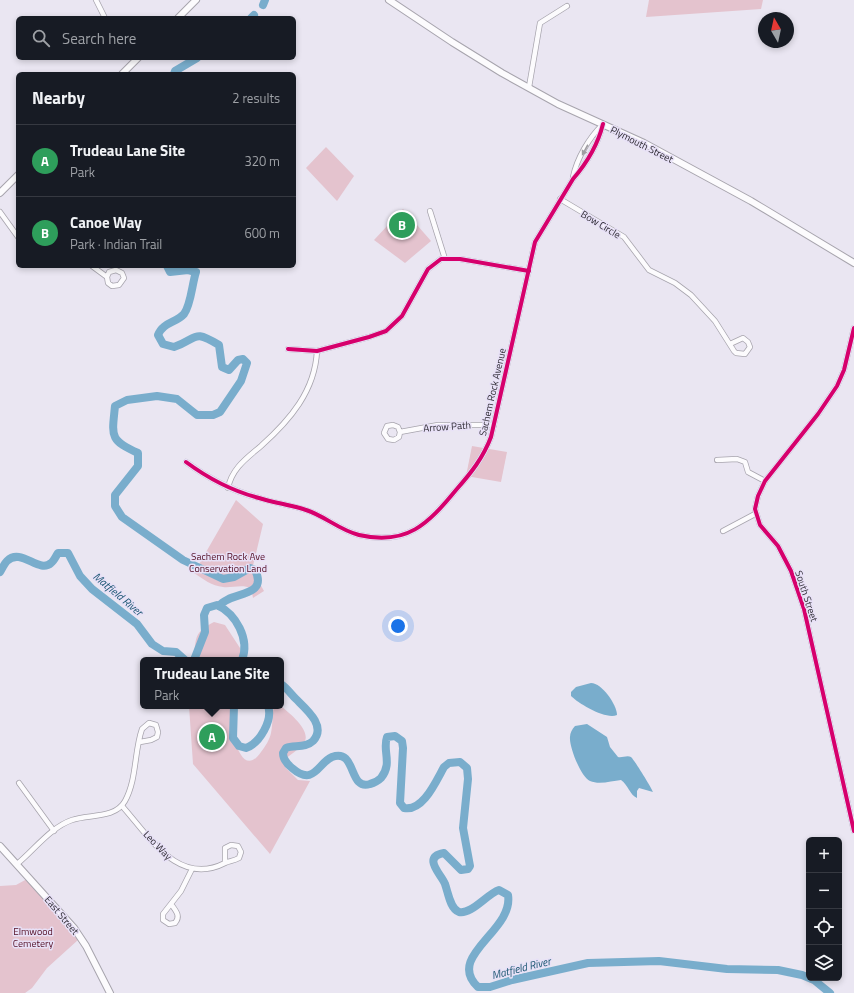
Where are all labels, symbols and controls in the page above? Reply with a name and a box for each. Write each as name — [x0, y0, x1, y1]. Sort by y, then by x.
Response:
north arrow — [758, 12, 794, 48]
search box — [16, 16, 296, 60]
icon: search — [30, 27, 52, 49]
text: Search here — [62, 27, 136, 50]
text: Nearby — [32, 85, 85, 111]
text: 2 results — [232, 88, 280, 108]
street label: Plymouth Street — [608, 122, 676, 167]
text: Trudeau Lane Site — [70, 139, 185, 162]
one-way arrow — [582, 144, 588, 156]
text: A — [41, 151, 49, 171]
text: 320 m — [244, 151, 280, 171]
text: Park — [70, 162, 95, 182]
street label: Bow Circle — [578, 207, 623, 242]
pin: B — [389, 210, 415, 240]
text: Canoe Way — [70, 211, 142, 234]
text: B — [41, 223, 49, 243]
text: 600 m — [244, 223, 280, 243]
text: Park · Indian Trail — [70, 234, 162, 254]
street label: Sachem Rock Avenue — [475, 347, 510, 438]
street label: Arrow Path — [423, 417, 471, 436]
park label: Sachem Rock Ave Conservation Land — [189, 549, 267, 576]
water label: Matfield River — [90, 568, 147, 621]
street label: South Street — [791, 569, 822, 624]
your location — [388, 616, 408, 636]
popup — [140, 657, 284, 709]
text: Trudeau Lane Site — [154, 662, 270, 685]
text: Park — [154, 685, 179, 705]
pin: A — [199, 722, 225, 752]
street label: Leo Way — [140, 827, 176, 864]
map controls — [806, 837, 842, 981]
button: + — [806, 837, 842, 873]
button: − — [806, 873, 842, 909]
street label: East Street — [41, 893, 83, 938]
button: locate — [806, 909, 842, 945]
park label: Elmwood Cemetery — [13, 924, 53, 951]
button: layers — [806, 945, 842, 981]
water label: Matfield River — [490, 953, 554, 983]

